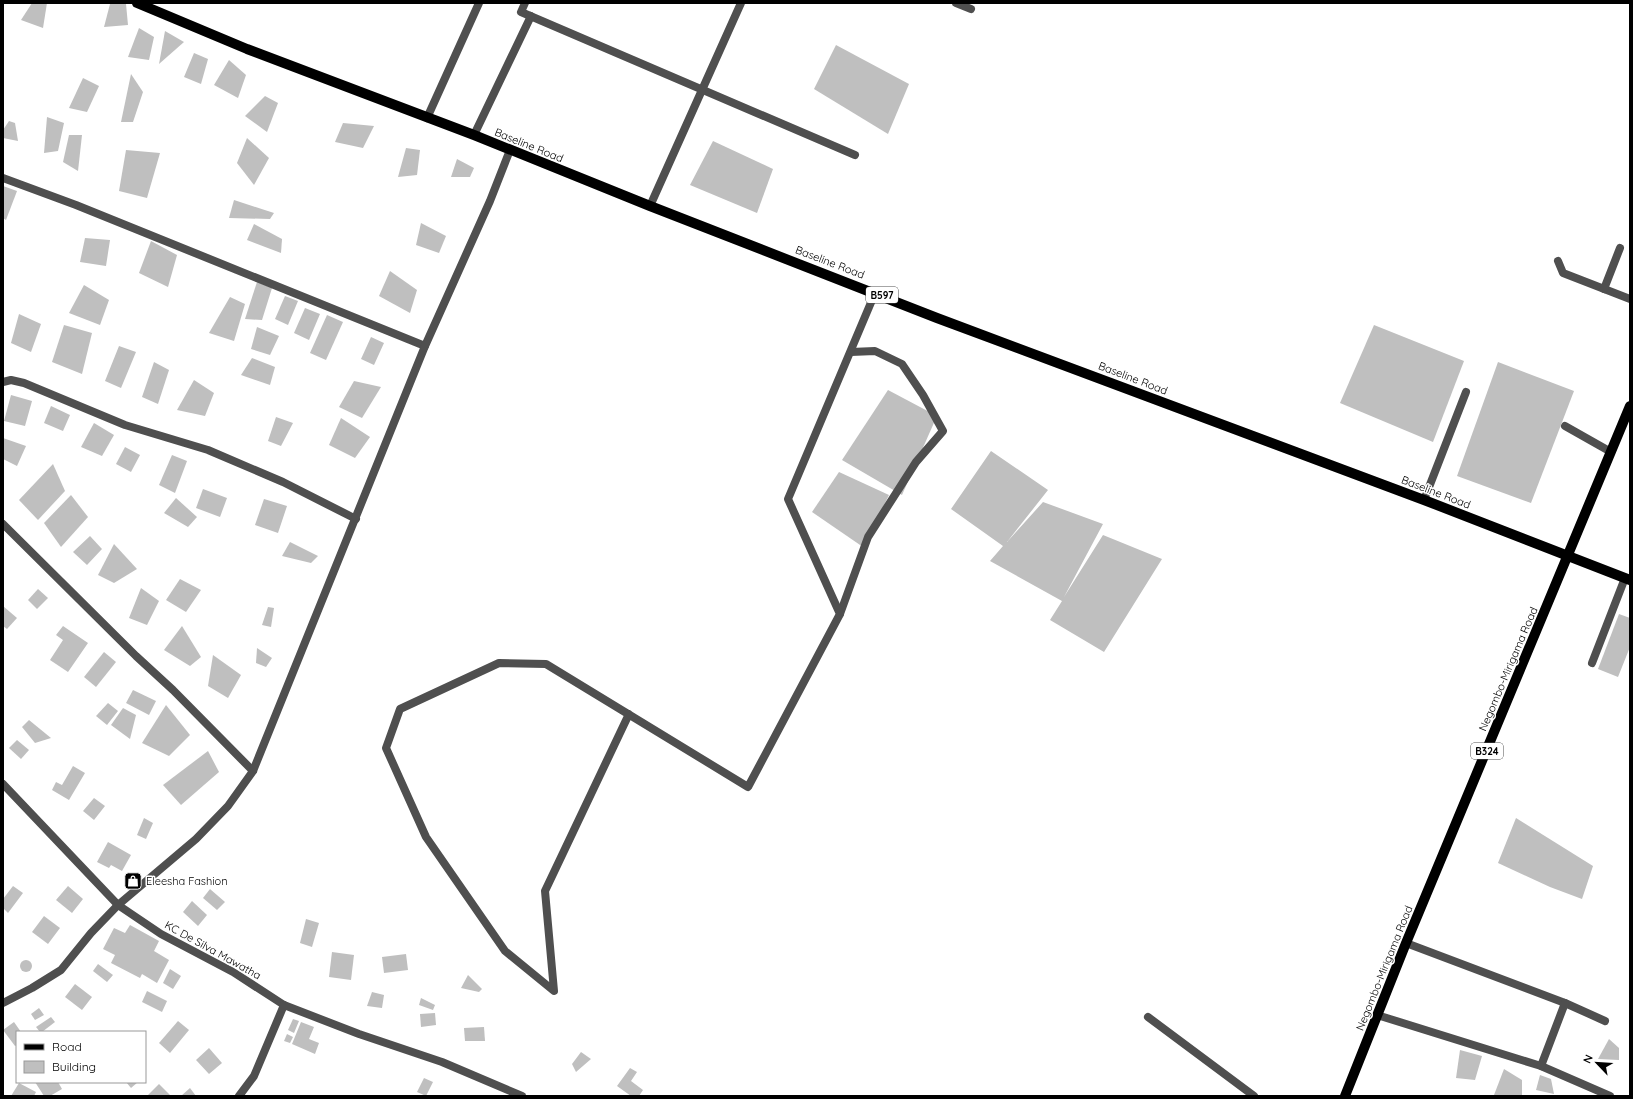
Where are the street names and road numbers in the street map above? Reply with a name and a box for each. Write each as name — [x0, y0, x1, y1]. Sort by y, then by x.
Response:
street label: Baseline Road — [493, 125, 565, 165]
street label: Baseline Road — [793, 242, 867, 282]
road number: B597 — [866, 287, 898, 303]
street label: Baseline Road — [1096, 358, 1170, 398]
street label: Baseline Road — [1399, 472, 1473, 512]
street label: Negombo-Mirigama Road — [1475, 605, 1541, 733]
road number: B324 — [1471, 743, 1503, 759]
street label: Negombo-Mirigama Road — [1352, 903, 1416, 1033]
street label: KC De Silva Mawatha — [162, 918, 264, 982]

